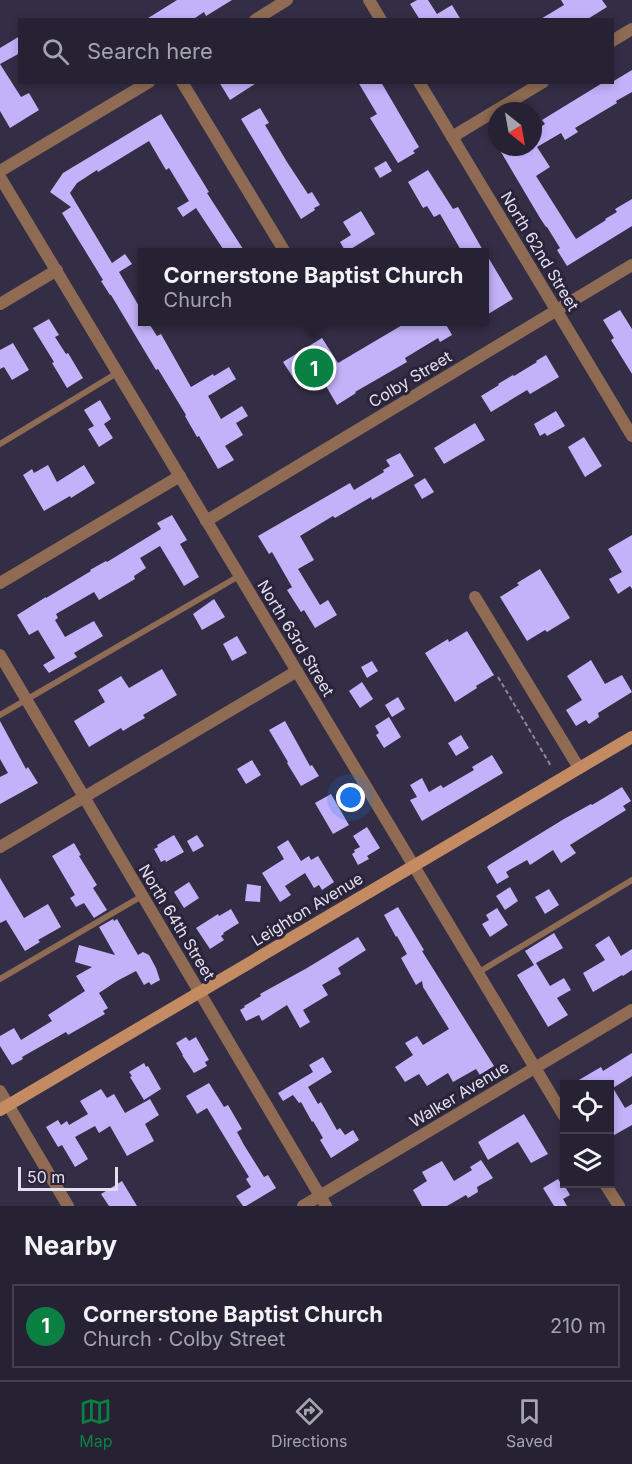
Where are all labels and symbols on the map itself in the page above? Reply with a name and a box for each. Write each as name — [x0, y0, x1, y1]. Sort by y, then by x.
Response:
north arrow — [488, 102, 542, 156]
street label: North 62nd Street — [496, 188, 584, 314]
pin: 1 — [294, 346, 334, 391]
street label: Colby Street — [365, 346, 455, 412]
street label: North 63rd Street — [253, 576, 339, 700]
your location — [336, 783, 365, 812]
street label: North 64th Street — [135, 860, 219, 984]
street label: Leighton Avenue — [248, 868, 366, 950]
street label: Walker Avenue — [406, 1057, 512, 1131]
scale bar — [18, 1164, 118, 1192]

